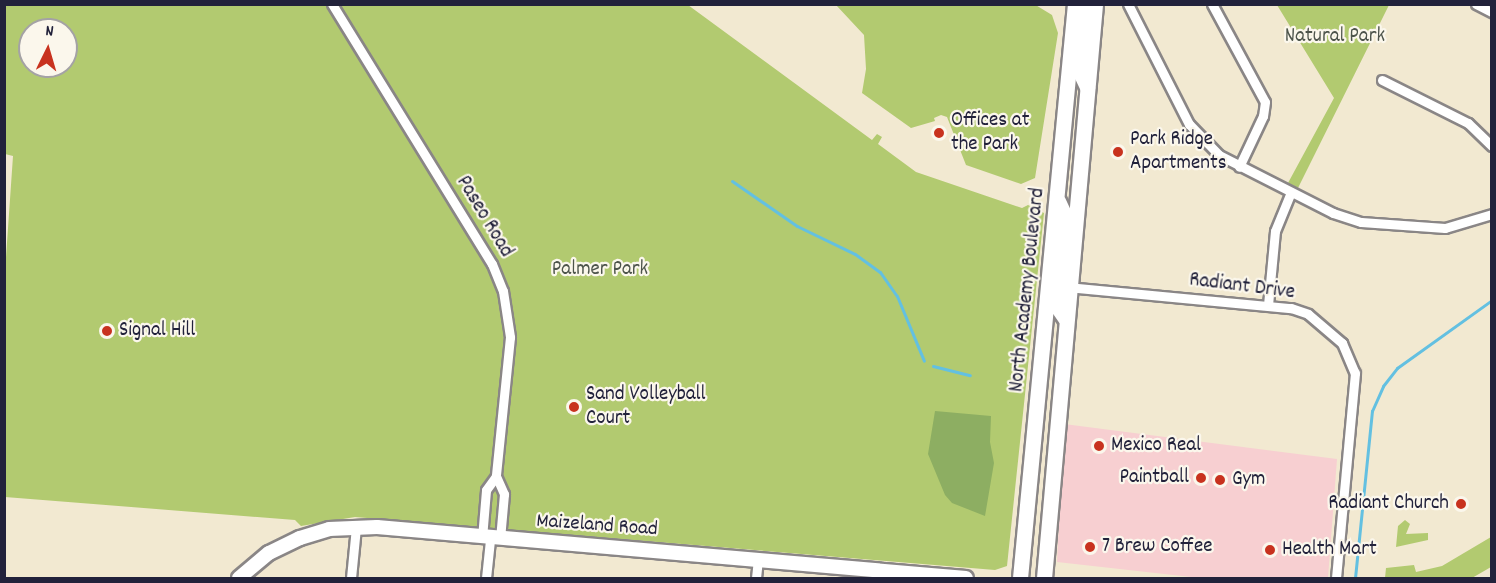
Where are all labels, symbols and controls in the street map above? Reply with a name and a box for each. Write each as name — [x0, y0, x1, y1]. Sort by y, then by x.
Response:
north arrow — [18, 18, 78, 78]
text: N — [44, 20, 54, 43]
park label: Natural Park — [1285, 24, 1385, 50]
place label: Offices at the Park — [951, 108, 1029, 158]
marker: Offices at the Park — [932, 126, 946, 140]
place label: Park Ridge Apartments — [1130, 127, 1226, 177]
marker: Park Ridge Apartments — [1111, 145, 1125, 159]
street label: Paseo Road — [450, 172, 518, 262]
street label: North Academy Boulevard — [1005, 187, 1051, 393]
park label: Palmer Park — [552, 257, 648, 283]
street label: Radiant Drive — [1188, 268, 1296, 306]
place label: Signal Hill — [119, 318, 195, 344]
marker: Signal Hill — [100, 324, 114, 338]
place label: Sand Volleyball Court — [586, 382, 706, 432]
marker: Sand Volleyball Court — [567, 400, 581, 414]
place label: Mexico Real — [1111, 433, 1201, 459]
marker: Mexico Real — [1092, 439, 1106, 453]
place label: Paintball — [1119, 465, 1189, 491]
place label: Gym — [1232, 467, 1266, 493]
marker: Paintball — [1194, 471, 1208, 485]
marker: Gym — [1213, 473, 1227, 487]
place label: Radiant Church — [1328, 491, 1449, 517]
marker: Radiant Church — [1454, 497, 1468, 511]
street label: Maizeland Road — [535, 509, 659, 543]
place label: 7 Brew Coffee — [1102, 534, 1213, 560]
place label: Health Mart — [1282, 537, 1377, 563]
marker: 7 Brew Coffee — [1083, 540, 1097, 554]
marker: Health Mart — [1263, 543, 1277, 557]

